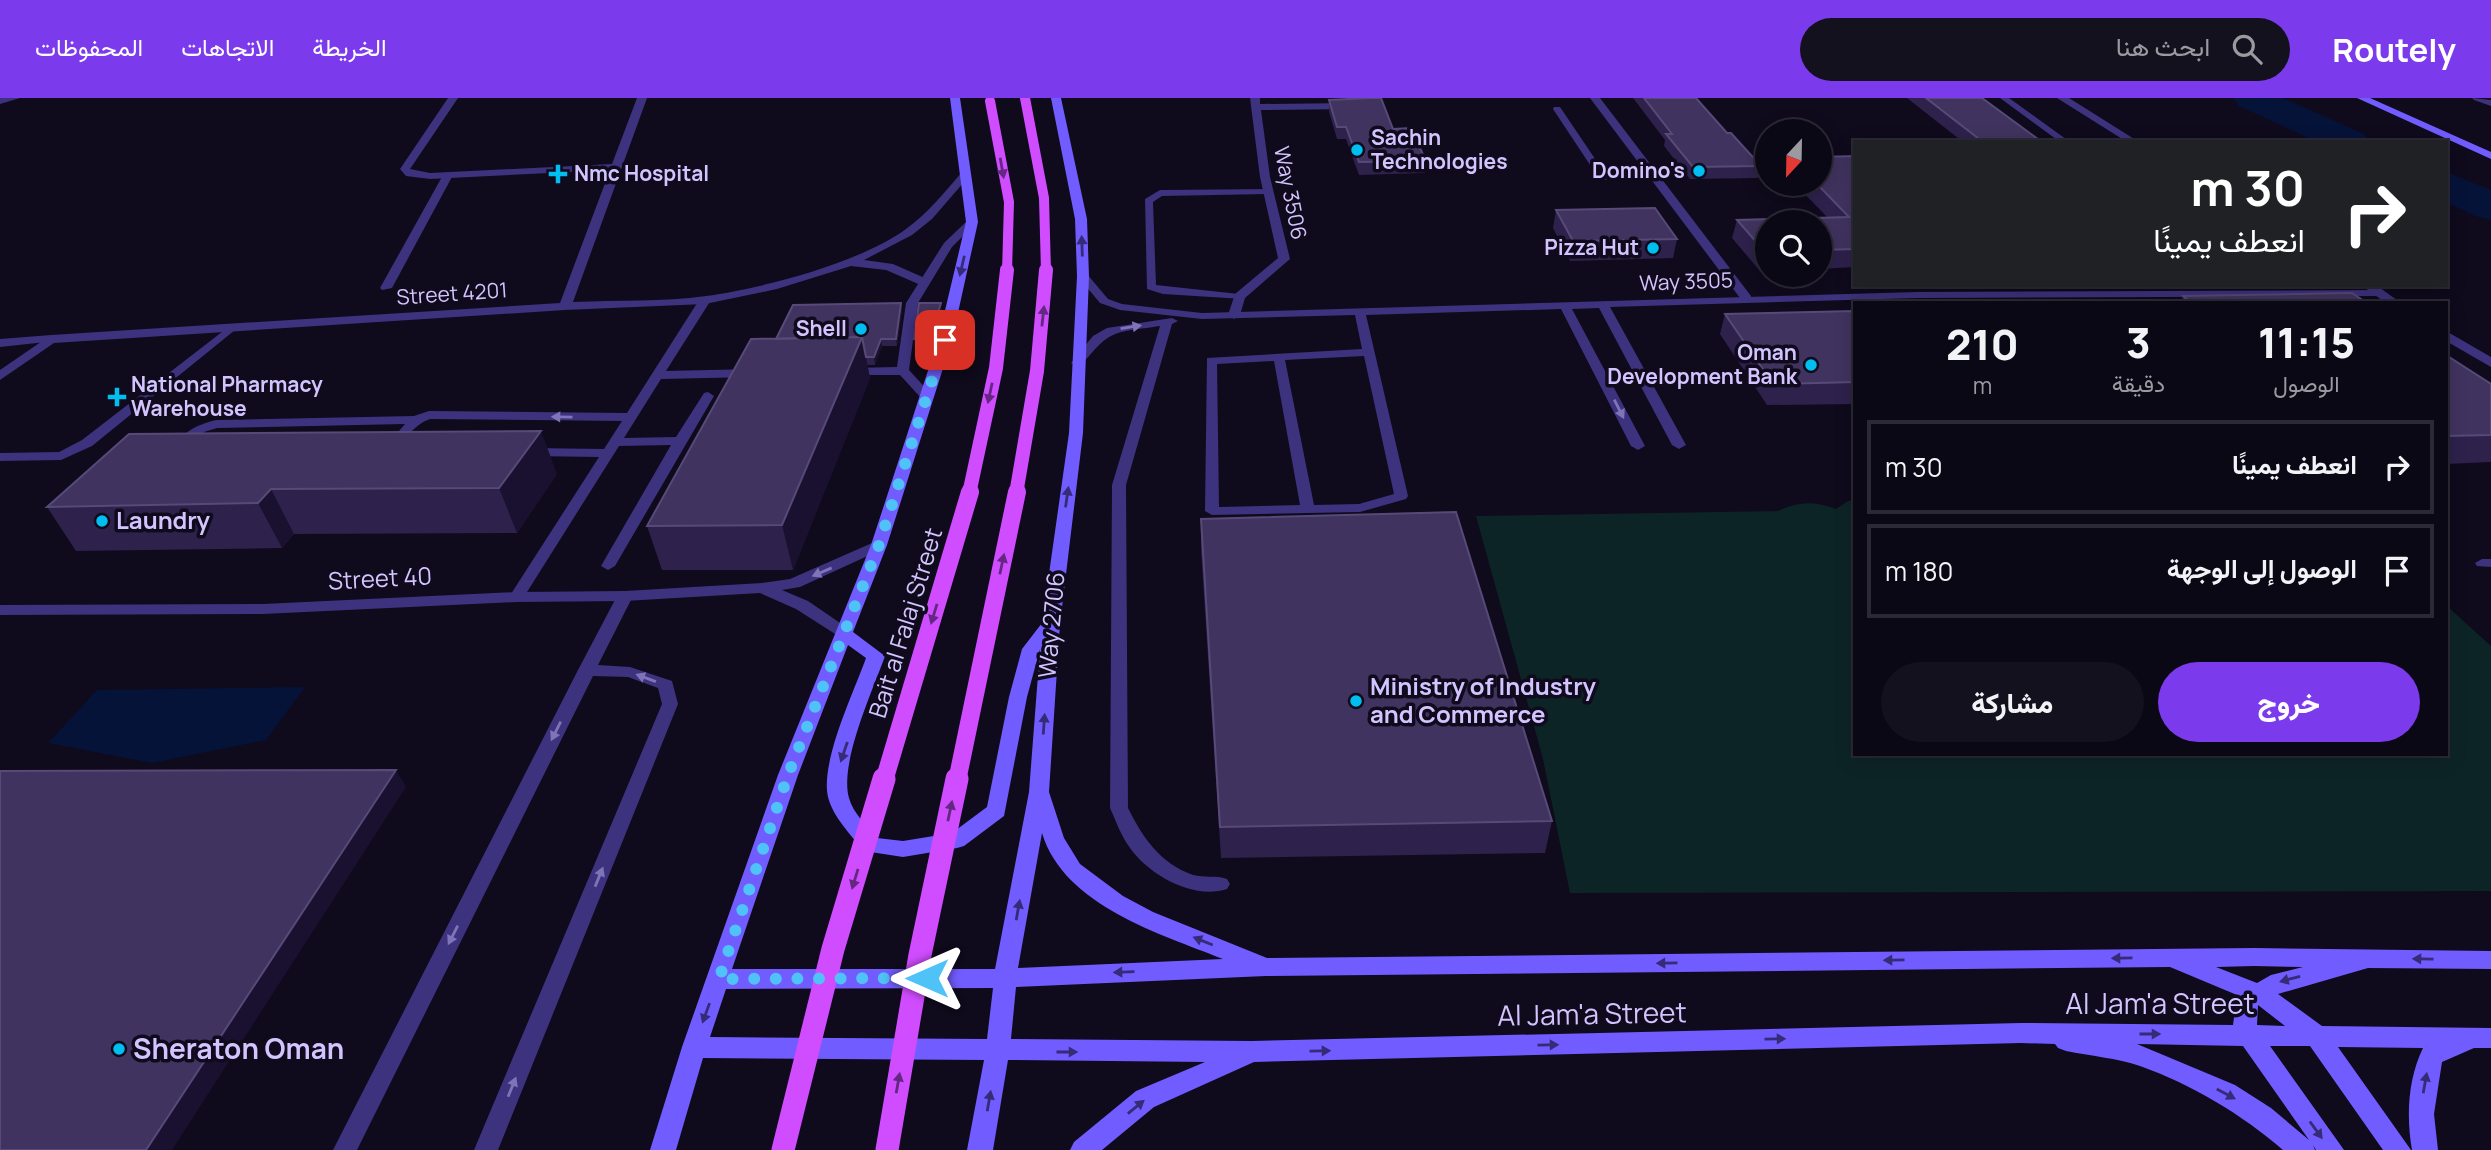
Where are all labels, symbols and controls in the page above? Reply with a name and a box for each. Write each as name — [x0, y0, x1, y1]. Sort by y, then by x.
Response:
search box — [1800, 18, 2290, 81]
text: Routely — [2332, 27, 2456, 72]
text: ابحث هنا — [2116, 28, 2210, 64]
text: المحفوظات — [35, 30, 143, 63]
text: الاتجاهات — [181, 30, 274, 63]
text: الخريطة — [312, 30, 387, 63]
icon: search — [2228, 30, 2266, 68]
north arrow — [1755, 119, 1832, 196]
map controls — [1755, 119, 1832, 287]
place label: Sachin Technologies — [1371, 123, 1508, 175]
marker: Sachin Technologies — [1349, 142, 1365, 158]
street label: Way 3506 — [1268, 144, 1314, 242]
text: 30 m — [2190, 154, 2305, 221]
place label: Domino's — [1592, 156, 1685, 184]
one-way arrow — [997, 157, 1008, 179]
place label: Nmc Hospital — [574, 159, 709, 187]
marker: Domino's — [1691, 163, 1707, 179]
marker: Nmc Hospital — [548, 164, 568, 184]
icon: right — [2329, 168, 2420, 259]
button: search — [1755, 210, 1832, 287]
text: انعطف يمينًا — [2153, 218, 2305, 262]
place label: Pizza Hut — [1544, 233, 1639, 261]
one-way arrow — [1076, 235, 1087, 257]
marker: Pizza Hut — [1645, 240, 1661, 256]
one-way arrow — [956, 255, 967, 277]
street label: Way 3505 — [1639, 265, 1733, 297]
street label: Street 4201 — [395, 275, 508, 311]
one-way arrow — [1038, 305, 1049, 327]
pin — [915, 310, 975, 370]
text: 3 — [2126, 313, 2151, 371]
text: 11:15 — [2258, 313, 2355, 371]
place label: Shell — [796, 314, 847, 342]
text: 210 — [1946, 315, 2019, 373]
marker: Shell — [853, 321, 869, 337]
icon: arrive — [926, 321, 964, 359]
one-way arrow — [1120, 321, 1142, 332]
place label: Oman Development Bank — [1607, 338, 1798, 390]
marker: Oman Development Bank — [1803, 357, 1819, 373]
text: دقيقة — [2112, 367, 2165, 399]
text: الوصول — [2273, 367, 2340, 399]
text: m — [1973, 369, 1992, 401]
place label: National Pharmacy Warehouse — [131, 370, 323, 422]
one-way arrow — [985, 382, 996, 404]
marker: National Pharmacy Warehouse — [109, 389, 125, 405]
one-way arrow — [1614, 399, 1625, 419]
one-way arrow — [551, 411, 573, 422]
text: انعطف يمينًا — [2232, 446, 2357, 482]
icon: right — [2378, 448, 2416, 486]
text: 30 m — [1885, 449, 1943, 485]
one-way arrow — [1061, 486, 1072, 508]
place label: Laundry — [116, 503, 210, 536]
marker: Laundry — [94, 513, 110, 529]
street label: Bait al Falaj Street — [860, 524, 949, 722]
text: الوصول إلى الوجهة — [2167, 550, 2357, 586]
icon: arrive — [2378, 552, 2416, 590]
one-way arrow — [996, 553, 1007, 575]
text: 180 m — [1885, 553, 1953, 589]
street label: Street 40 — [327, 558, 433, 597]
one-way arrow — [812, 566, 832, 578]
street label: Way 2706 — [1029, 570, 1072, 679]
one-way arrow — [929, 603, 939, 624]
button: مشاركة — [1881, 662, 2144, 742]
button: خروج — [2158, 662, 2420, 742]
place label: Ministry of Industry and Commerce — [1370, 669, 1596, 730]
one-way arrow — [635, 672, 656, 683]
marker: Ministry of Industry and Commerce — [1348, 693, 1364, 709]
one-way arrow — [1039, 712, 1050, 734]
one-way arrow — [550, 721, 561, 741]
one-way arrow — [838, 742, 848, 763]
one-way arrow — [945, 800, 956, 822]
one-way arrow — [593, 866, 604, 887]
one-way arrow — [849, 868, 859, 889]
one-way arrow — [1012, 899, 1023, 921]
one-way arrow — [448, 925, 459, 945]
one-way arrow — [1192, 936, 1213, 947]
position arrow — [890, 941, 964, 1015]
one-way arrow — [2111, 952, 2133, 964]
one-way arrow — [2412, 953, 2434, 965]
one-way arrow — [1883, 955, 1905, 966]
one-way arrow — [1656, 957, 1678, 969]
one-way arrow — [1113, 967, 1135, 978]
one-way arrow — [2279, 975, 2300, 985]
street label: Al Jam'a Street — [2065, 984, 2255, 1022]
street label: Al Jam'a Street — [1497, 992, 1687, 1034]
one-way arrow — [701, 1003, 712, 1024]
one-way arrow — [2139, 1028, 2161, 1040]
place label: Sheraton Oman — [133, 1029, 344, 1067]
one-way arrow — [1765, 1033, 1787, 1045]
one-way arrow — [1537, 1039, 1559, 1051]
marker: Sheraton Oman — [111, 1041, 127, 1057]
one-way arrow — [1310, 1045, 1332, 1056]
one-way arrow — [1056, 1046, 1078, 1057]
one-way arrow — [893, 1072, 904, 1094]
one-way arrow — [2419, 1072, 2430, 1094]
one-way arrow — [506, 1076, 517, 1097]
one-way arrow — [2216, 1088, 2235, 1100]
one-way arrow — [984, 1089, 995, 1111]
one-way arrow — [1126, 1099, 1144, 1114]
one-way arrow — [2309, 1121, 2323, 1139]

